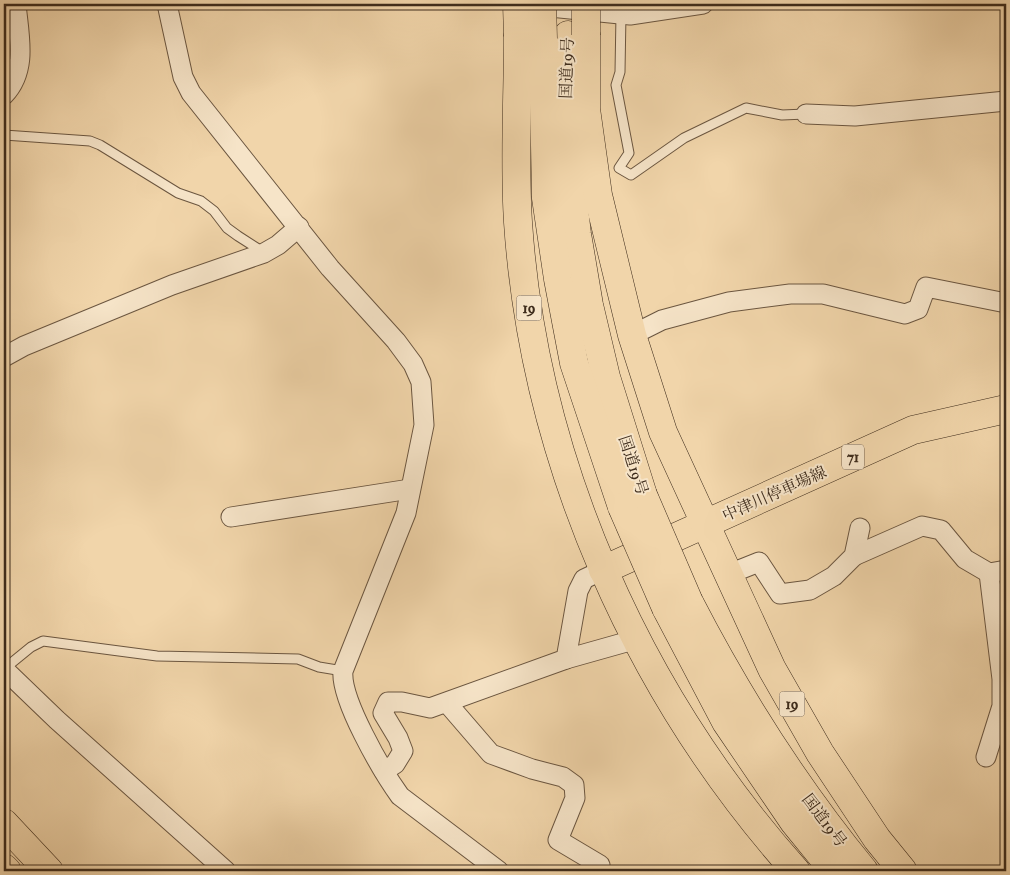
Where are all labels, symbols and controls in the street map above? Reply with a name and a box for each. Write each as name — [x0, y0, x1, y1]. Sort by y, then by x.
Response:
street label: 国道19号 — [556, 37, 578, 99]
road number: 19 — [516, 296, 542, 320]
street label: 国道19号 — [614, 433, 652, 498]
road number: 71 — [842, 444, 864, 470]
street label: 中津川停車場線 — [719, 462, 830, 526]
road number: 19 — [780, 692, 804, 716]
street label: 国道19号 — [798, 790, 851, 851]

